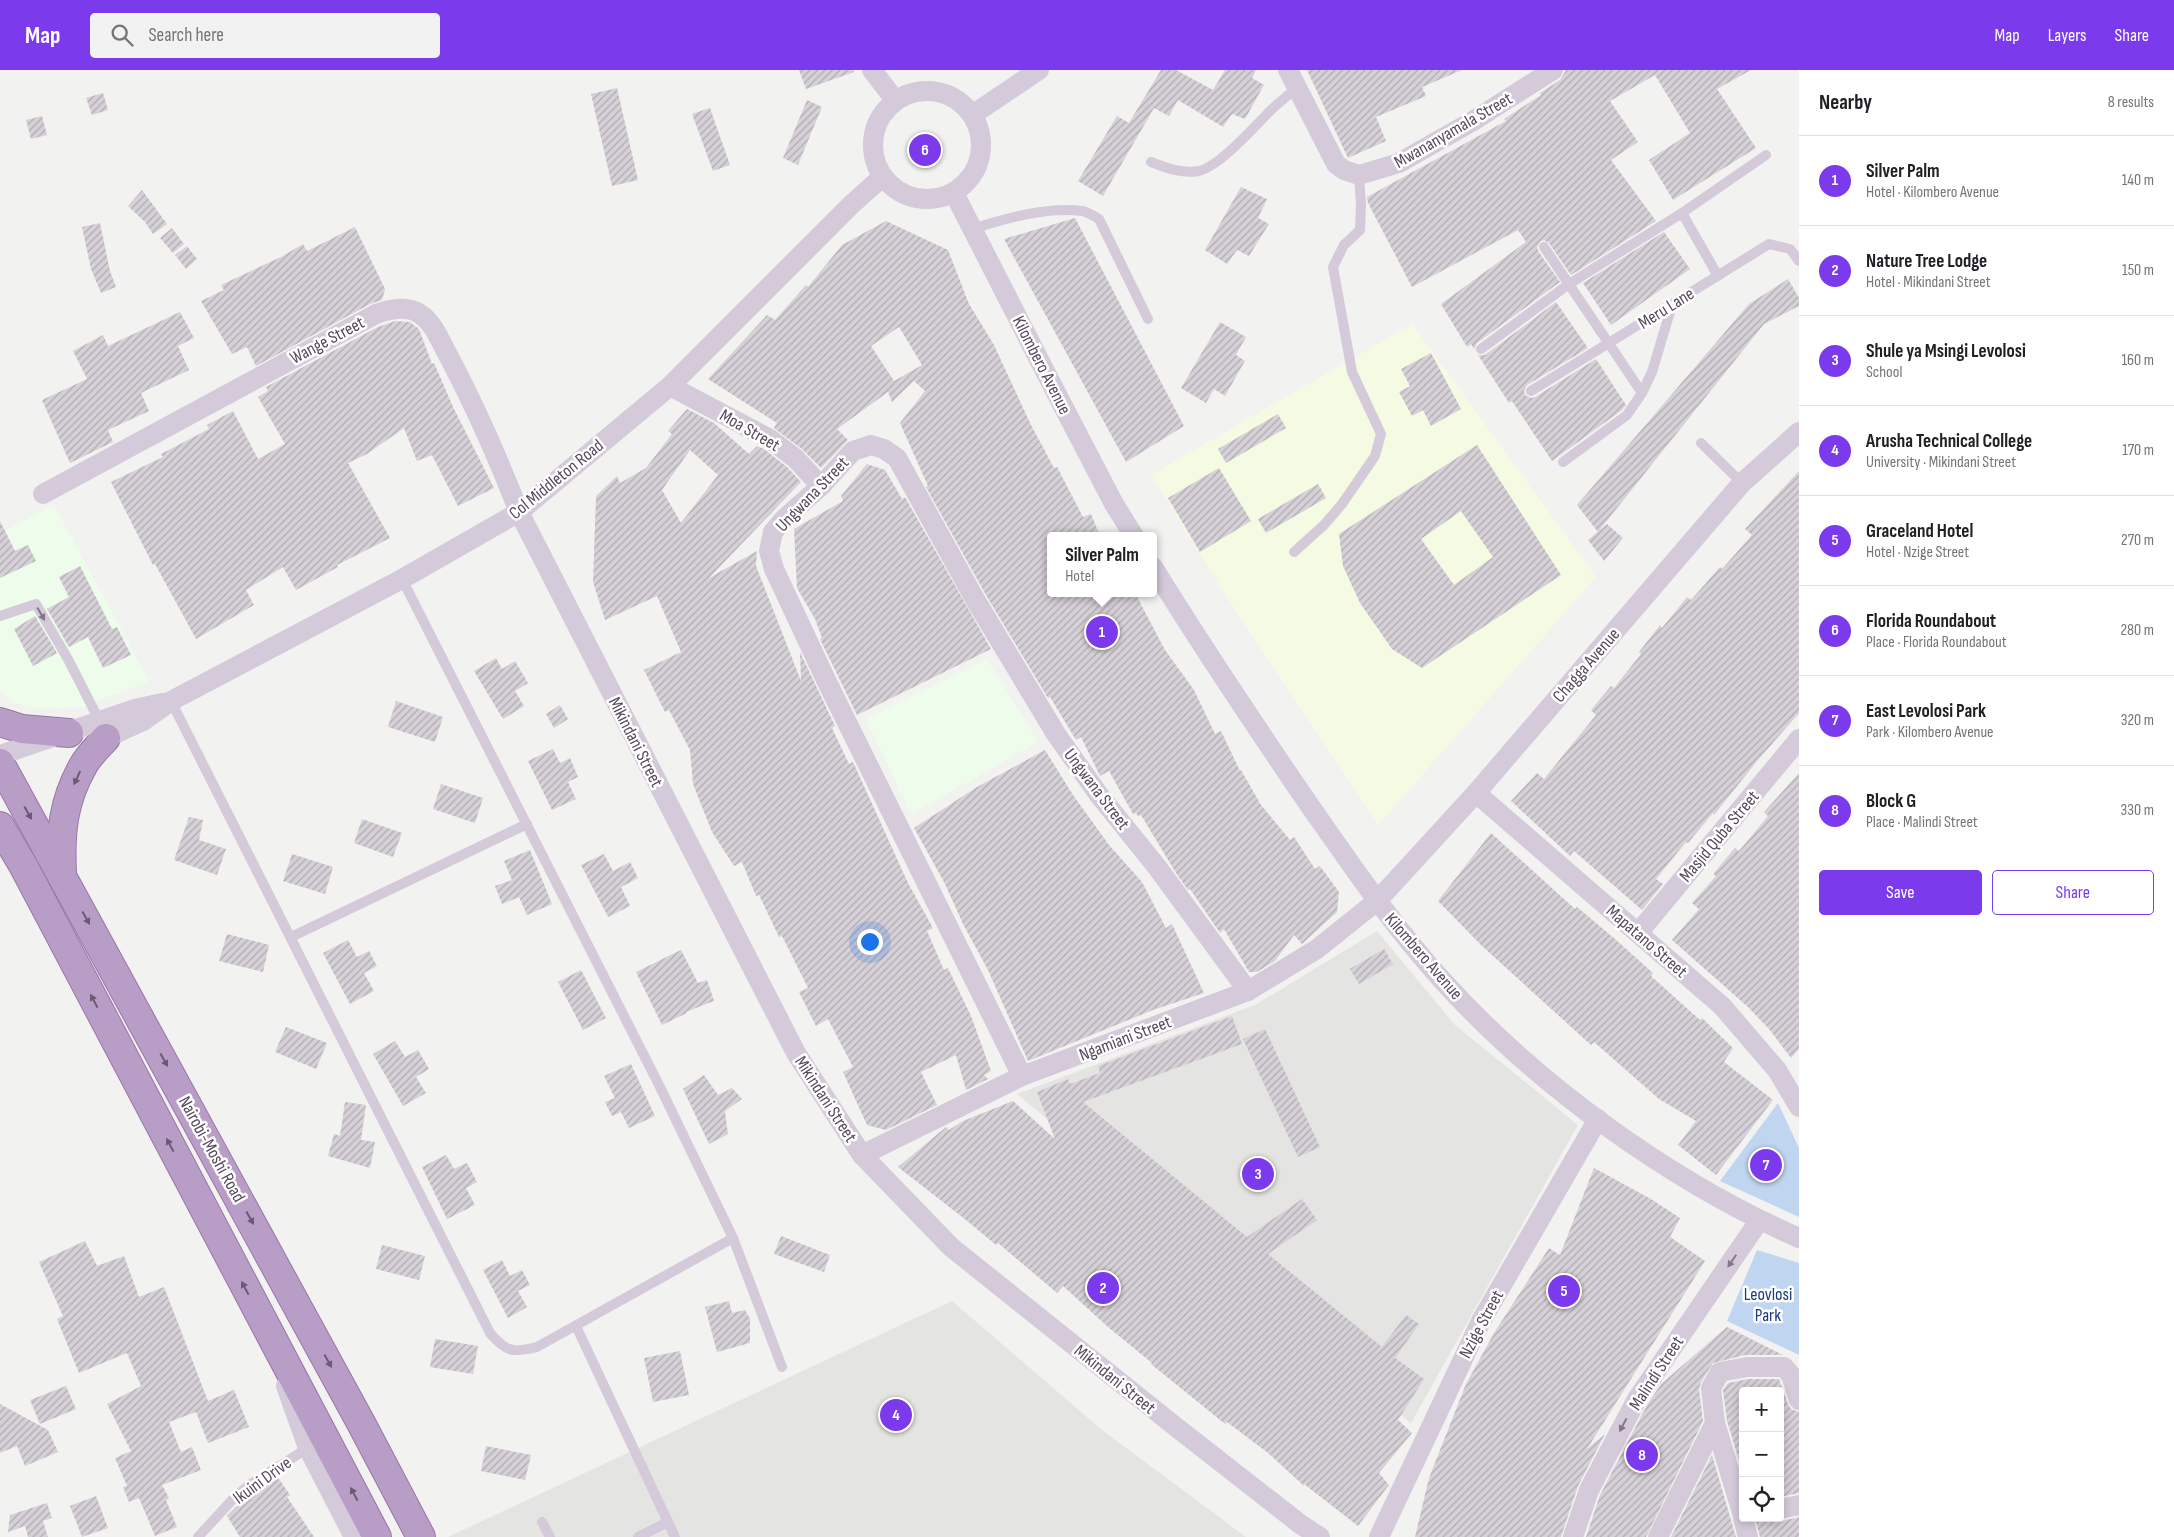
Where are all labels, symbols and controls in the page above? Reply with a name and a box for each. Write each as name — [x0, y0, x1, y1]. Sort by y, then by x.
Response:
search box — [90, 13, 440, 58]
text: Map — [25, 21, 60, 50]
icon: search — [108, 21, 136, 49]
text: Search here — [148, 24, 224, 47]
text: Map — [1995, 25, 2020, 46]
text: Layers — [2048, 25, 2087, 46]
text: Share — [2115, 25, 2149, 46]
street label: Mwananyamala Street — [1390, 88, 1517, 173]
text: Nearby — [1819, 90, 1872, 115]
text: 8 results — [2108, 93, 2154, 112]
pin: 6 — [909, 131, 941, 169]
text: Silver Palm — [1866, 160, 1940, 183]
text: 1 — [1832, 171, 1838, 190]
text: 140 m — [2122, 171, 2154, 190]
text: Hotel · Kilombero Avenue — [1866, 183, 1999, 202]
text: Nature Tree Lodge — [1866, 250, 1987, 273]
text: 2 — [1831, 261, 1839, 280]
text: 150 m — [2122, 261, 2154, 280]
text: Hotel · Mikindani Street — [1866, 273, 1991, 292]
street label: Meru Lane — [1634, 283, 1698, 334]
street label: Wange Street — [287, 312, 368, 369]
street label: Kilombero Avenue — [1008, 312, 1075, 418]
text: Shule ya Msingi Levolosi — [1866, 340, 2026, 363]
text: 3 — [1831, 351, 1839, 370]
text: 160 m — [2121, 351, 2154, 370]
text: School — [1866, 363, 1902, 382]
street label: Moa Street — [716, 405, 784, 456]
text: Arusha Technical College — [1866, 430, 2032, 453]
street label: Col Middleton Road — [505, 435, 608, 524]
text: 4 — [1831, 441, 1839, 460]
text: 170 m — [2122, 441, 2154, 460]
street label: Ungwana Street — [771, 452, 854, 536]
text: University · Mikindani Street — [1866, 453, 2016, 472]
text: Graceland Hotel — [1866, 520, 1973, 543]
text: 5 — [1831, 531, 1839, 550]
text: 270 m — [2121, 531, 2154, 550]
popup — [1047, 532, 1157, 597]
text: Hotel · Nzige Street — [1866, 543, 1969, 562]
text: Silver Palm — [1065, 544, 1139, 567]
text: Hotel — [1065, 567, 1094, 586]
one-way arrow — [37, 607, 46, 620]
text: Florida Roundabout — [1866, 610, 1996, 633]
pin: 1 — [1086, 613, 1118, 651]
text: 6 — [1831, 621, 1839, 640]
text: 280 m — [2120, 621, 2154, 640]
street label: Chagga Avenue — [1549, 624, 1624, 707]
text: Place · Florida Roundabout — [1866, 633, 2007, 652]
street label: Mikindani Street — [604, 694, 667, 791]
text: East Levolosi Park — [1866, 700, 1986, 723]
text: 7 — [1832, 711, 1838, 730]
text: 320 m — [2121, 711, 2154, 730]
text: Park · Kilombero Avenue — [1866, 723, 1994, 742]
street label: Ungwana Street — [1059, 745, 1134, 834]
one-way arrow — [73, 770, 81, 785]
street label: Masjid Quba Street — [1675, 786, 1764, 886]
text: Block G — [1866, 790, 1916, 813]
text: 8 — [1831, 801, 1839, 820]
text: 330 m — [2121, 801, 2154, 820]
one-way arrow — [24, 805, 32, 820]
text: Place · Malindi Street — [1866, 813, 1978, 832]
button: Save — [1819, 870, 1982, 915]
button: Share — [1992, 870, 2154, 915]
street label: Mapatano Street — [1602, 901, 1692, 983]
street label: Kilombero Avenue — [1380, 909, 1467, 1004]
one-way arrow — [82, 910, 90, 925]
your location — [857, 929, 883, 955]
one-way arrow — [90, 993, 98, 1008]
street label: Ngamiani Street — [1076, 1011, 1175, 1066]
street label: Mikindani Street — [790, 1052, 861, 1147]
one-way arrow — [159, 1054, 168, 1067]
street label: Nairobi-Moshi Road — [174, 1093, 249, 1206]
one-way arrow — [165, 1138, 174, 1151]
pin: 7 — [1750, 1146, 1782, 1184]
pin: 3 — [1242, 1155, 1274, 1193]
one-way arrow — [246, 1211, 254, 1226]
one-way arrow — [1727, 1254, 1737, 1268]
pin: 2 — [1087, 1269, 1119, 1307]
pin: 5 — [1548, 1272, 1580, 1310]
one-way arrow — [241, 1281, 249, 1296]
park label: Leovlosi Park — [1744, 1284, 1792, 1326]
street label: Nzige Street — [1455, 1286, 1508, 1362]
street label: Malindi Street — [1625, 1332, 1688, 1414]
street label: Mikindani Street — [1070, 1340, 1160, 1419]
one-way arrow — [323, 1354, 332, 1368]
map controls — [1739, 1387, 1784, 1522]
button: + — [1739, 1387, 1784, 1432]
pin: 4 — [880, 1396, 912, 1434]
one-way arrow — [1619, 1418, 1627, 1433]
button: − — [1739, 1432, 1784, 1477]
pin: 8 — [1626, 1436, 1658, 1474]
street label: Ikuini Drive — [229, 1452, 295, 1509]
button: locate — [1739, 1477, 1784, 1522]
one-way arrow — [349, 1487, 358, 1501]

